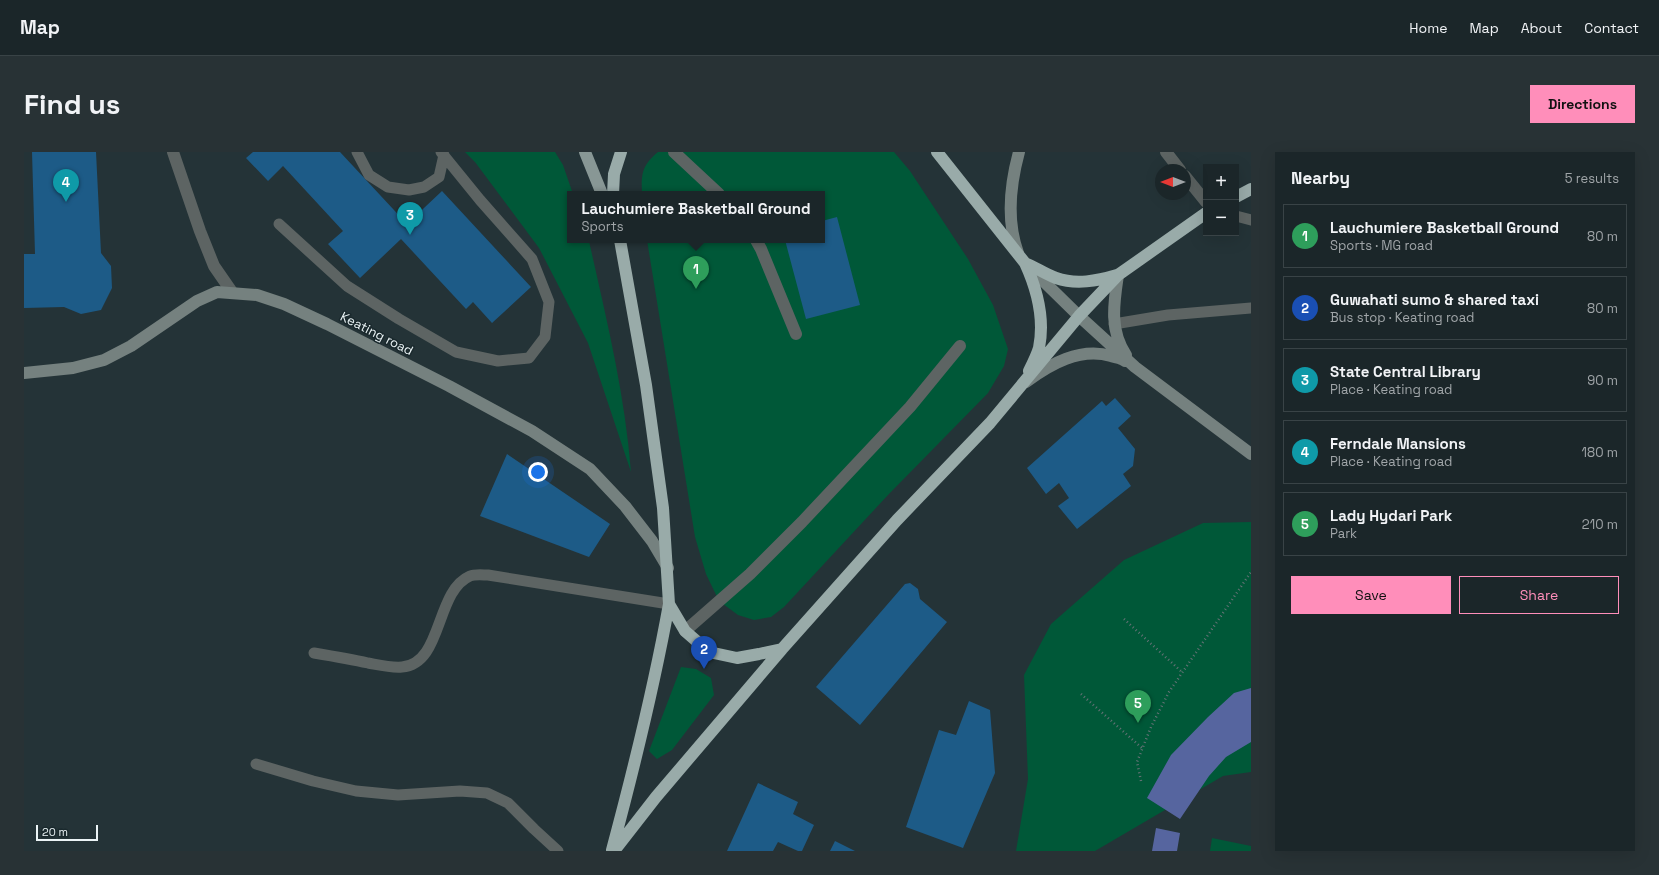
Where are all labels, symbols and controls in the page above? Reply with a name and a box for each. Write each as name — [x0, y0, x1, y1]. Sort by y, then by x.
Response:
text: Map — [20, 15, 60, 40]
text: Home — [1409, 19, 1447, 37]
text: Map — [1469, 19, 1499, 37]
text: About — [1521, 19, 1562, 37]
text: Contact — [1584, 19, 1639, 37]
button: Directions — [1530, 85, 1635, 123]
text: Find us — [24, 86, 121, 122]
north arrow — [1155, 164, 1191, 200]
map controls — [1203, 164, 1239, 236]
button: + — [1203, 164, 1239, 200]
text: Nearby — [1291, 167, 1350, 189]
pin: 4 — [53, 169, 79, 202]
text: 5 results — [1565, 170, 1619, 187]
popup — [567, 191, 825, 243]
text: Lauchumiere Basketball Ground — [581, 199, 811, 218]
button: − — [1203, 200, 1239, 236]
pin: 3 — [397, 202, 423, 235]
text: Sports — [581, 218, 624, 235]
text: Lauchumiere Basketball Ground — [1330, 218, 1559, 237]
text: 1 — [1302, 228, 1308, 245]
text: 80 m — [1587, 228, 1618, 245]
text: Sports · MG road — [1330, 237, 1433, 254]
pin: 1 — [683, 256, 709, 289]
text: Guwahati sumo & shared taxi — [1330, 290, 1539, 309]
text: 2 — [1301, 300, 1309, 317]
text: 80 m — [1587, 300, 1618, 317]
street label: Keating road — [337, 308, 416, 359]
text: Bus stop · Keating road — [1330, 309, 1474, 326]
text: State Central Library — [1330, 362, 1481, 381]
text: 3 — [1301, 372, 1309, 389]
text: 90 m — [1587, 372, 1618, 389]
text: Place · Keating road — [1330, 381, 1453, 398]
text: Ferndale Mansions — [1330, 434, 1466, 453]
text: 4 — [1301, 444, 1309, 461]
text: 180 m — [1582, 444, 1618, 461]
text: Place · Keating road — [1330, 453, 1453, 470]
your location — [528, 462, 548, 482]
text: Lady Hydari Park — [1330, 506, 1452, 525]
text: 5 — [1301, 516, 1309, 533]
text: 210 m — [1582, 516, 1618, 533]
text: Park — [1330, 525, 1357, 542]
button: Save — [1291, 576, 1451, 614]
button: Share — [1459, 576, 1619, 614]
pin: 2 — [691, 636, 717, 669]
pin: 5 — [1125, 690, 1151, 723]
scale bar — [36, 823, 98, 842]
text: 20 m — [42, 825, 68, 839]

